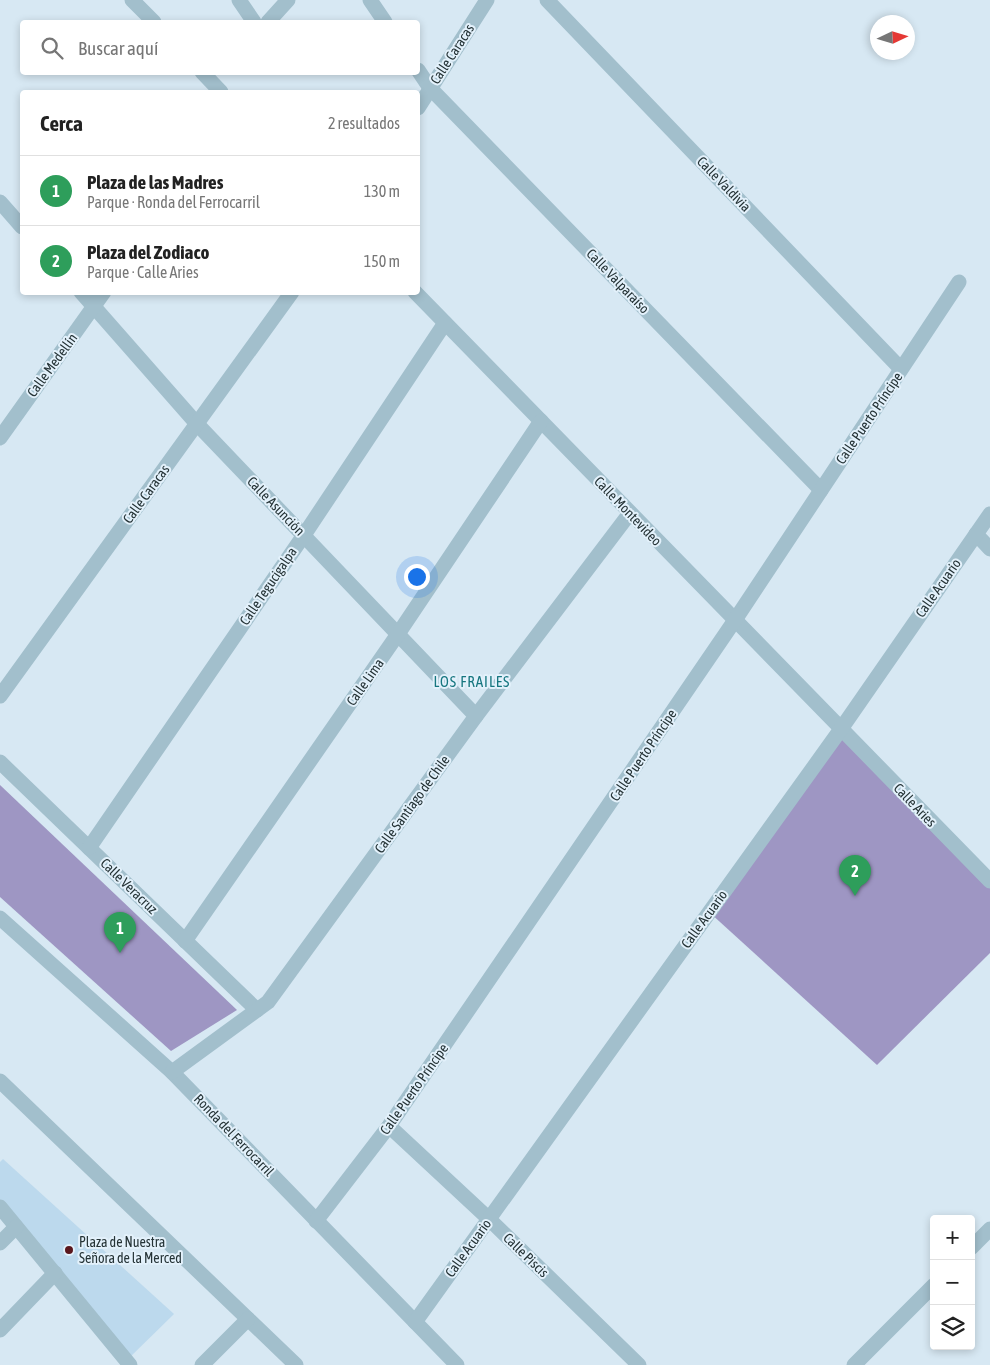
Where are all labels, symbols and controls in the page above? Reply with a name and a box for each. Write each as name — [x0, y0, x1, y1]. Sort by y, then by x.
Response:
north arrow — [870, 15, 915, 60]
search box — [20, 20, 420, 75]
street label: Calle Caracas — [427, 21, 477, 87]
icon: search — [38, 34, 66, 62]
text: Buscar aquí — [78, 37, 158, 59]
text: Cerca — [40, 111, 83, 135]
text: 2 resultados — [328, 114, 400, 132]
street label: Calle Valdivia — [694, 153, 754, 215]
text: Plaza de las Madres — [87, 171, 223, 193]
text: 1 — [52, 182, 60, 200]
text: 130 m — [364, 182, 400, 200]
text: Parque · Ronda del Ferrocarril — [87, 193, 260, 211]
text: Plaza del Zodiaco — [87, 241, 209, 263]
street label: Calle Valparaíso — [583, 245, 653, 317]
text: 2 — [52, 252, 60, 270]
text: 150 m — [364, 252, 400, 270]
text: Parque · Calle Aries — [87, 263, 199, 281]
street label: Calle Medellín — [24, 330, 80, 400]
street label: Calle Puerto Príncipe — [832, 369, 906, 467]
street label: Calle Caracas — [119, 462, 173, 526]
street label: Calle Asunción — [244, 473, 308, 539]
street label: Calle Montevideo — [591, 473, 665, 549]
street label: Calle Tegucigalpa — [236, 544, 300, 628]
street label: Calle Acuario — [912, 556, 964, 620]
your location — [404, 564, 430, 590]
street label: Calle Lima — [343, 655, 387, 709]
district label: LOS FRAILES — [434, 673, 510, 690]
street label: Calle Puerto Príncipe — [606, 706, 680, 804]
street label: Calle Santiago de Chile — [371, 752, 453, 856]
street label: Calle Aries — [891, 780, 940, 830]
street label: Calle Veracruz — [97, 855, 161, 917]
pin: 2 — [839, 855, 871, 896]
street label: Calle Acuario — [678, 887, 730, 951]
pin: 1 — [104, 912, 136, 953]
street label: Calle Puerto Príncipe — [377, 1041, 451, 1137]
street label: Ronda del Ferrocarril — [191, 1091, 277, 1179]
map controls — [930, 1215, 975, 1350]
button: + — [930, 1215, 975, 1260]
street label: Calle Acuario — [442, 1216, 494, 1280]
street label: Calle Piscis — [500, 1230, 552, 1280]
place label: Plaza de Nuestra Señora de la Merced — [79, 1234, 182, 1266]
marker: Plaza de Nuestra Señora de la Merced — [63, 1244, 75, 1256]
button: − — [930, 1260, 975, 1305]
button: layers — [930, 1305, 975, 1350]

